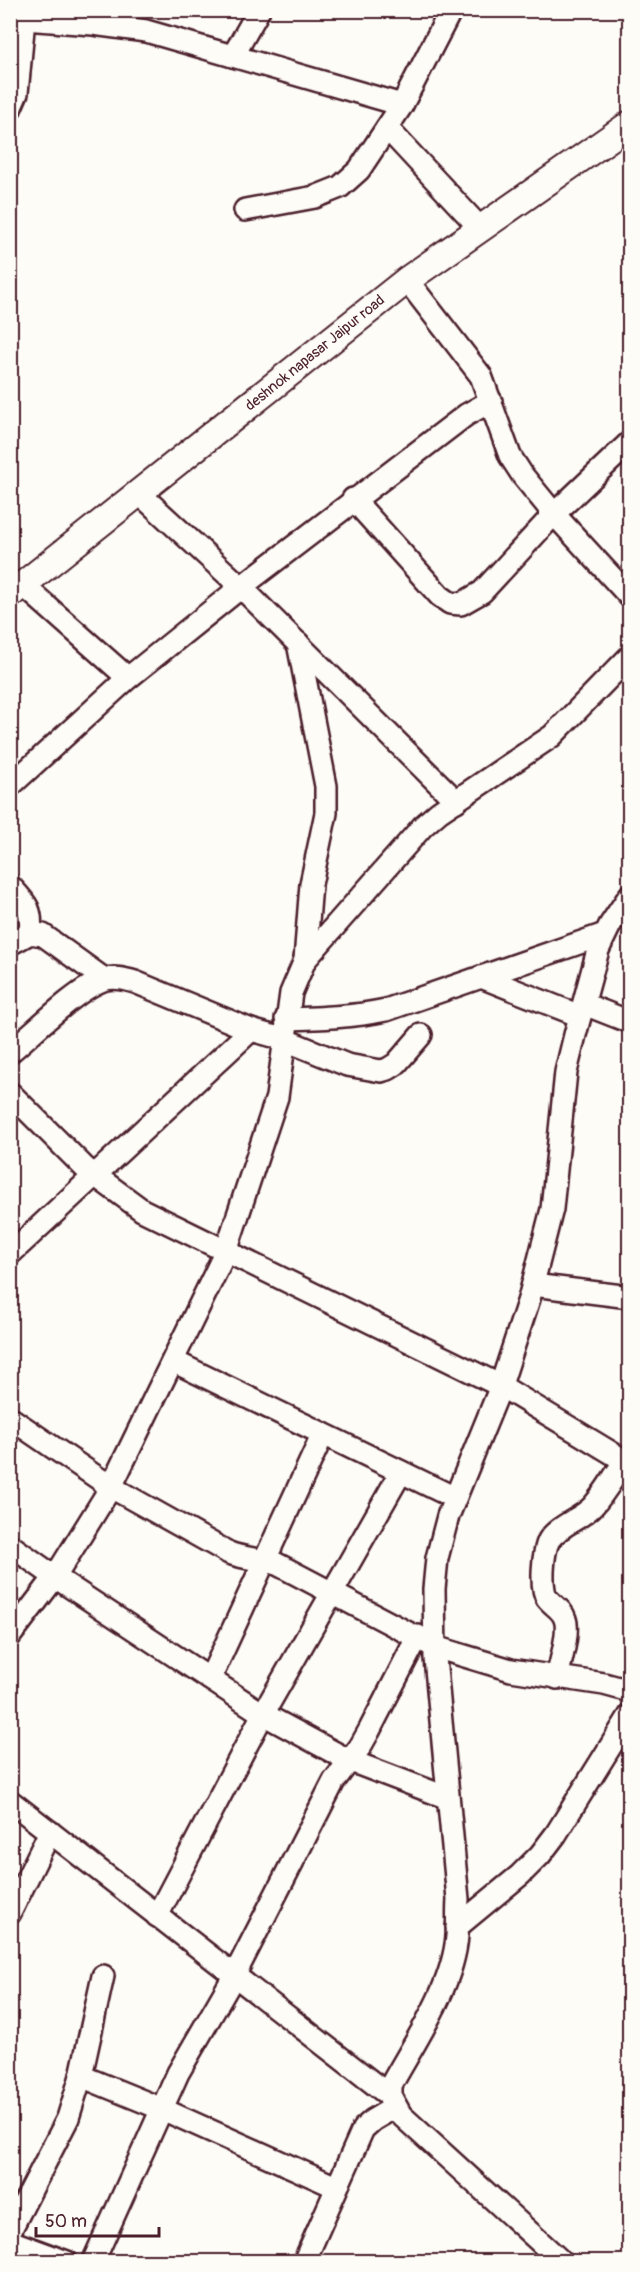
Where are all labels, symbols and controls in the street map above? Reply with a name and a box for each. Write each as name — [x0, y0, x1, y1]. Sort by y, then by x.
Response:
street label: deshnok napasar Jaipur road — [241, 291, 389, 415]
scale bar — [36, 2200, 159, 2238]
text: 50 m — [45, 2210, 87, 2233]

